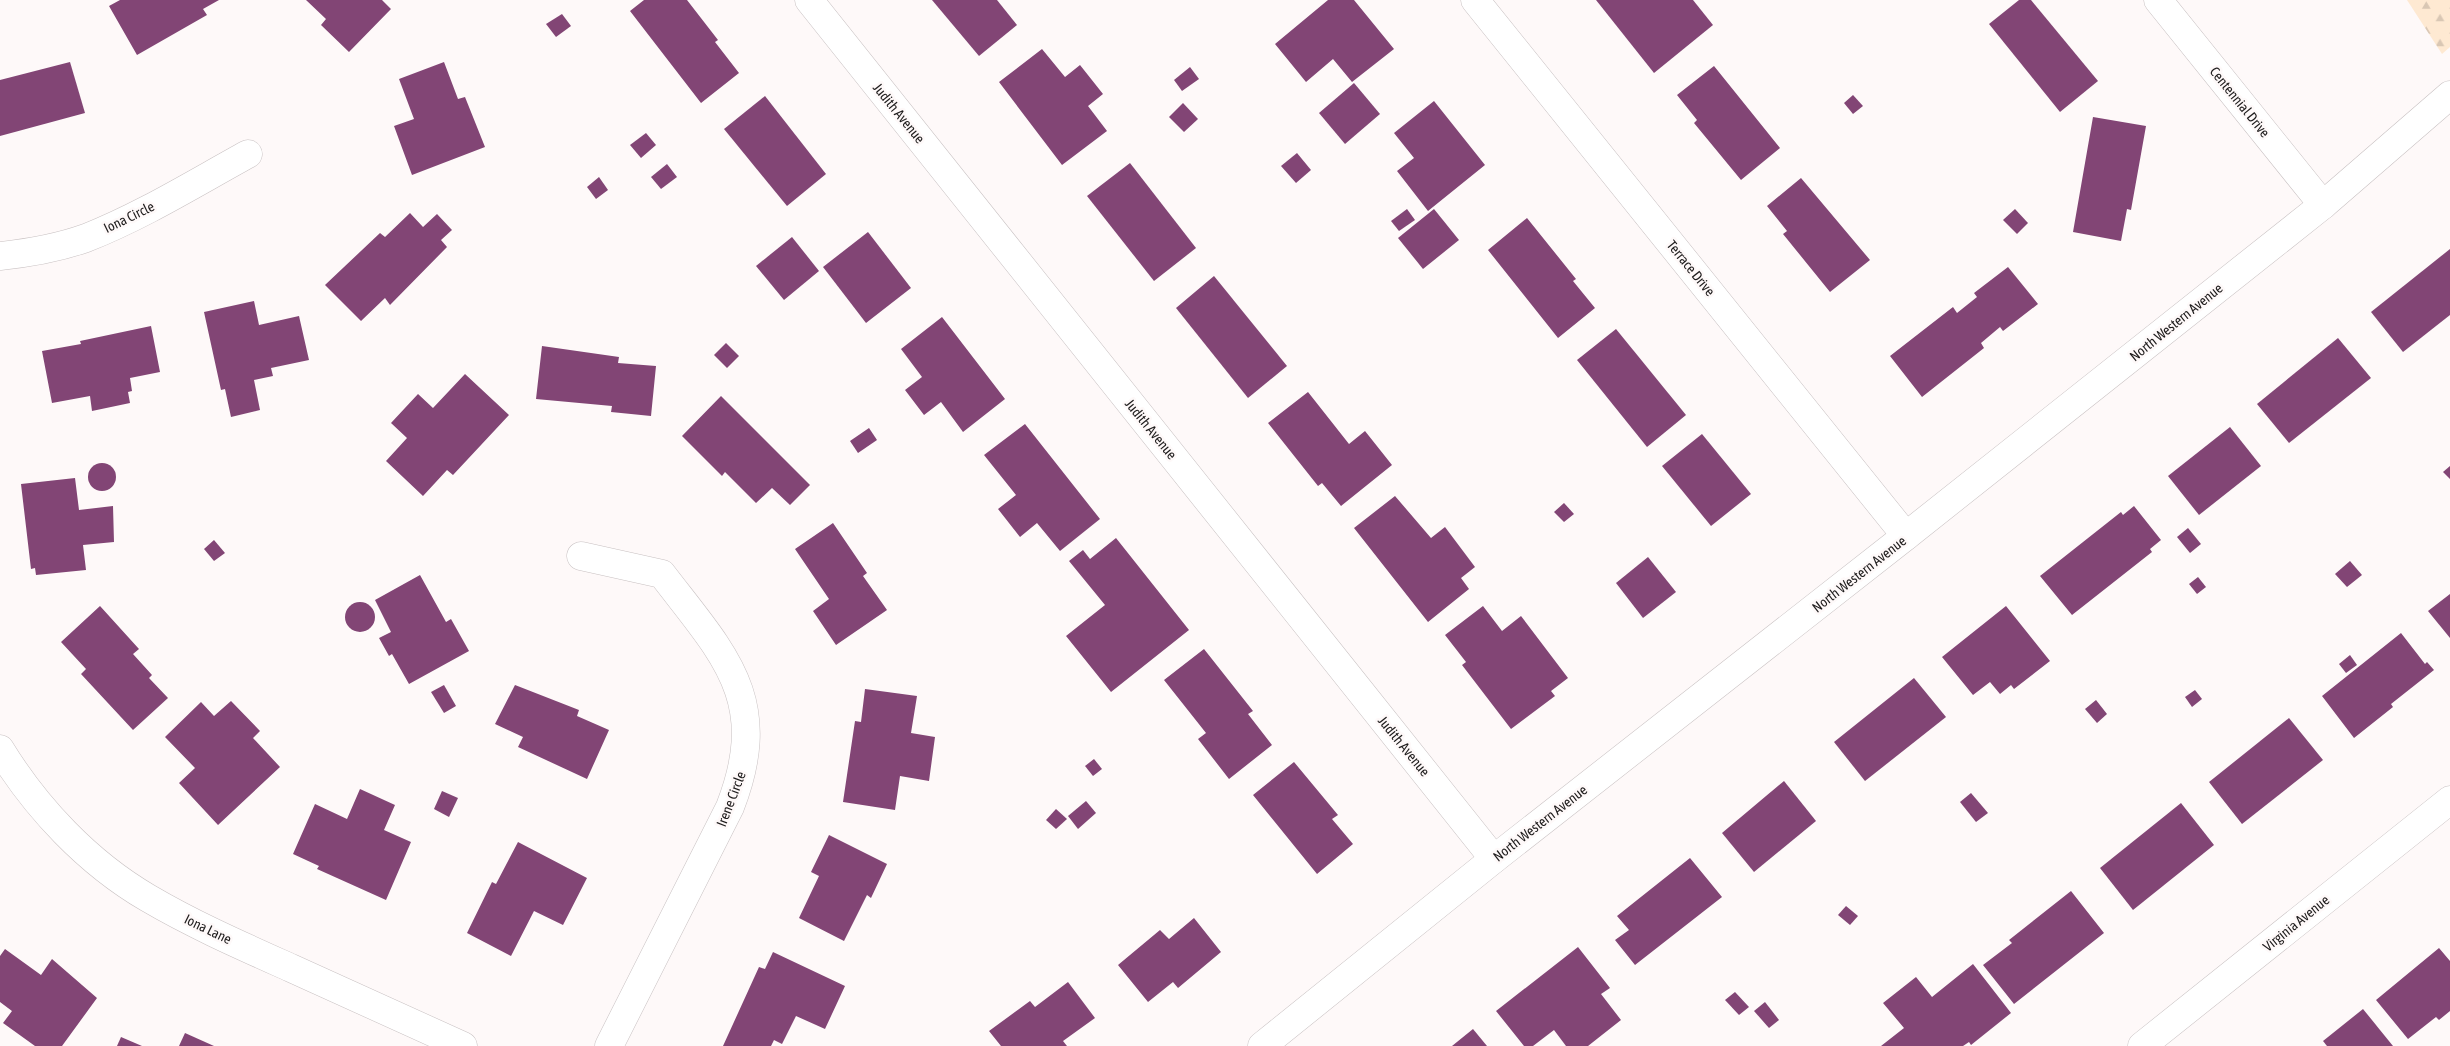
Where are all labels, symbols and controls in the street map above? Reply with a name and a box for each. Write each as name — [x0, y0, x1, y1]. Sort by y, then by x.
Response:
street label: Centennial Drive — [2207, 64, 2273, 140]
street label: Judith Avenue — [870, 80, 928, 146]
street label: Iona Circle — [101, 198, 157, 236]
street label: Terrace Drive — [1664, 237, 1718, 299]
street label: North Western Avenue — [2126, 280, 2226, 364]
street label: Judith Avenue — [1122, 396, 1180, 462]
street label: North Western Avenue — [1809, 532, 1909, 616]
street label: Judith Avenue — [1375, 713, 1433, 779]
street label: Irene Circle — [713, 769, 749, 829]
street label: North Western Avenue — [1490, 781, 1590, 865]
street label: Virginia Avenue — [2260, 892, 2332, 954]
street label: Iona Lane — [182, 911, 234, 947]

